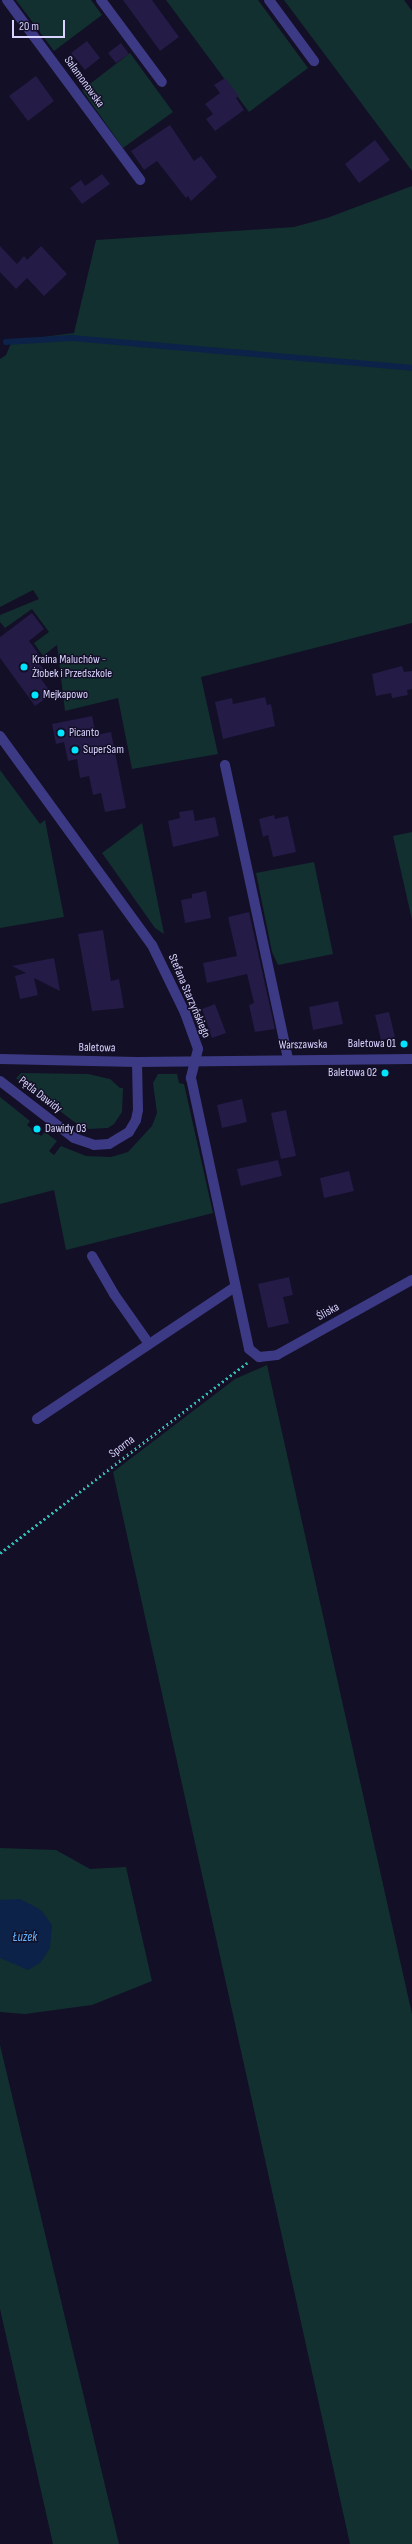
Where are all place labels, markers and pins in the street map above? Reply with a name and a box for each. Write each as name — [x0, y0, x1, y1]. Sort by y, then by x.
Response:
place label: Kraina Maluchów - Żłobek i Przedszkole — [32, 653, 112, 681]
marker: Kraina Maluchów - Żłobek i Przedszkole — [19, 662, 29, 672]
place label: Mejkapowo — [43, 688, 88, 702]
marker: Mejkapowo — [30, 690, 40, 700]
place label: Picanto — [69, 726, 99, 740]
marker: Picanto — [56, 728, 66, 738]
place label: SuperSam — [83, 743, 124, 757]
marker: SuperSam — [70, 745, 80, 755]
place label: Baletowa 01 — [348, 1037, 396, 1051]
marker: Baletowa 01 — [399, 1039, 409, 1049]
place label: Baletowa 02 — [328, 1066, 377, 1080]
marker: Baletowa 02 — [380, 1068, 390, 1078]
place label: Dawidy 03 — [45, 1122, 86, 1136]
marker: Dawidy 03 — [32, 1124, 42, 1134]

